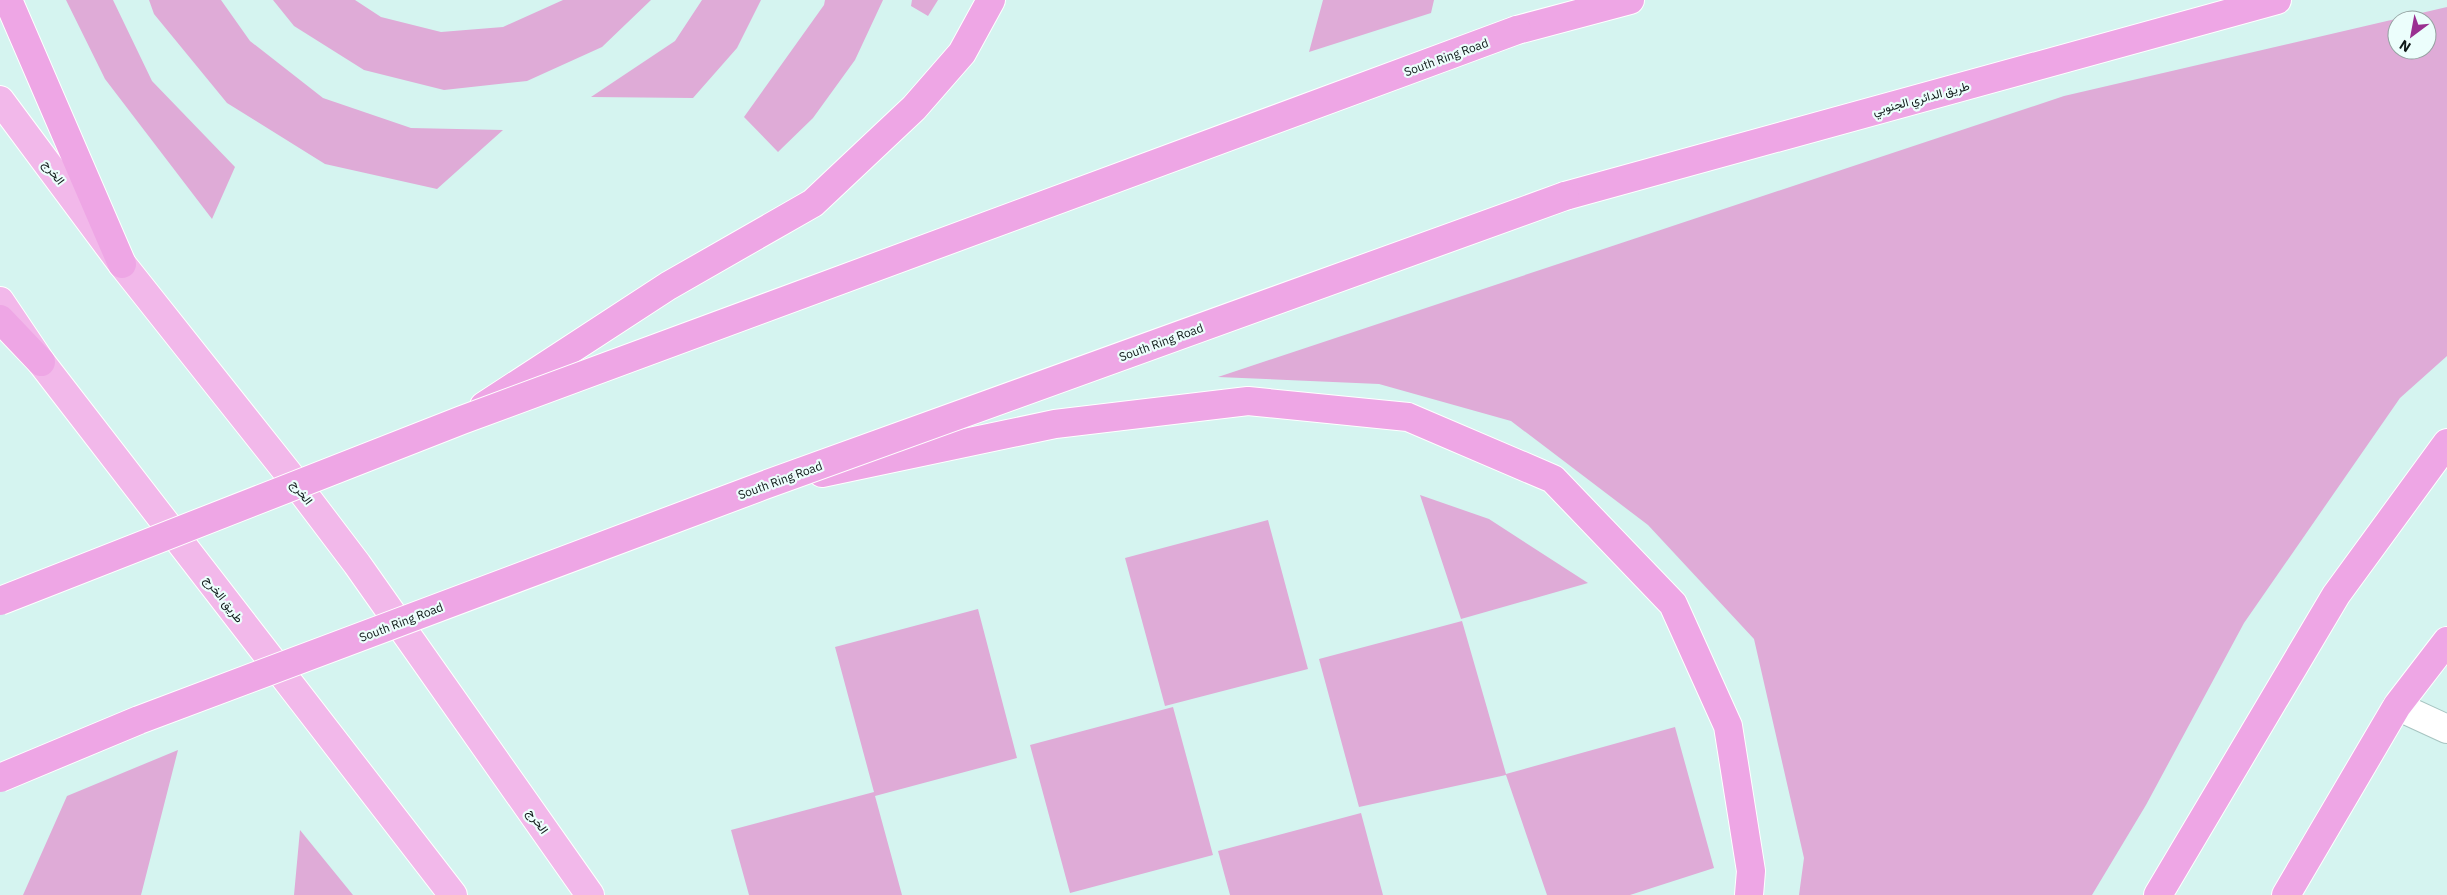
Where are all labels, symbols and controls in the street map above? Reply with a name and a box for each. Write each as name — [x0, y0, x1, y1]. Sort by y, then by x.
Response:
north arrow — [2387, 10, 2437, 60]
street label: South Ring Road — [1402, 35, 1490, 79]
text: N — [2396, 36, 2414, 56]
street label: طريق الدائري الجنوبي — [1871, 78, 1972, 121]
street label: الخرج — [38, 157, 68, 189]
street label: South Ring Road — [1117, 320, 1205, 364]
street label: South Ring Road — [736, 458, 824, 502]
street label: الخرج — [286, 477, 316, 509]
street label: طريق الخرج — [199, 573, 247, 627]
street label: South Ring Road — [357, 599, 445, 645]
street label: الخرج — [522, 806, 552, 838]

